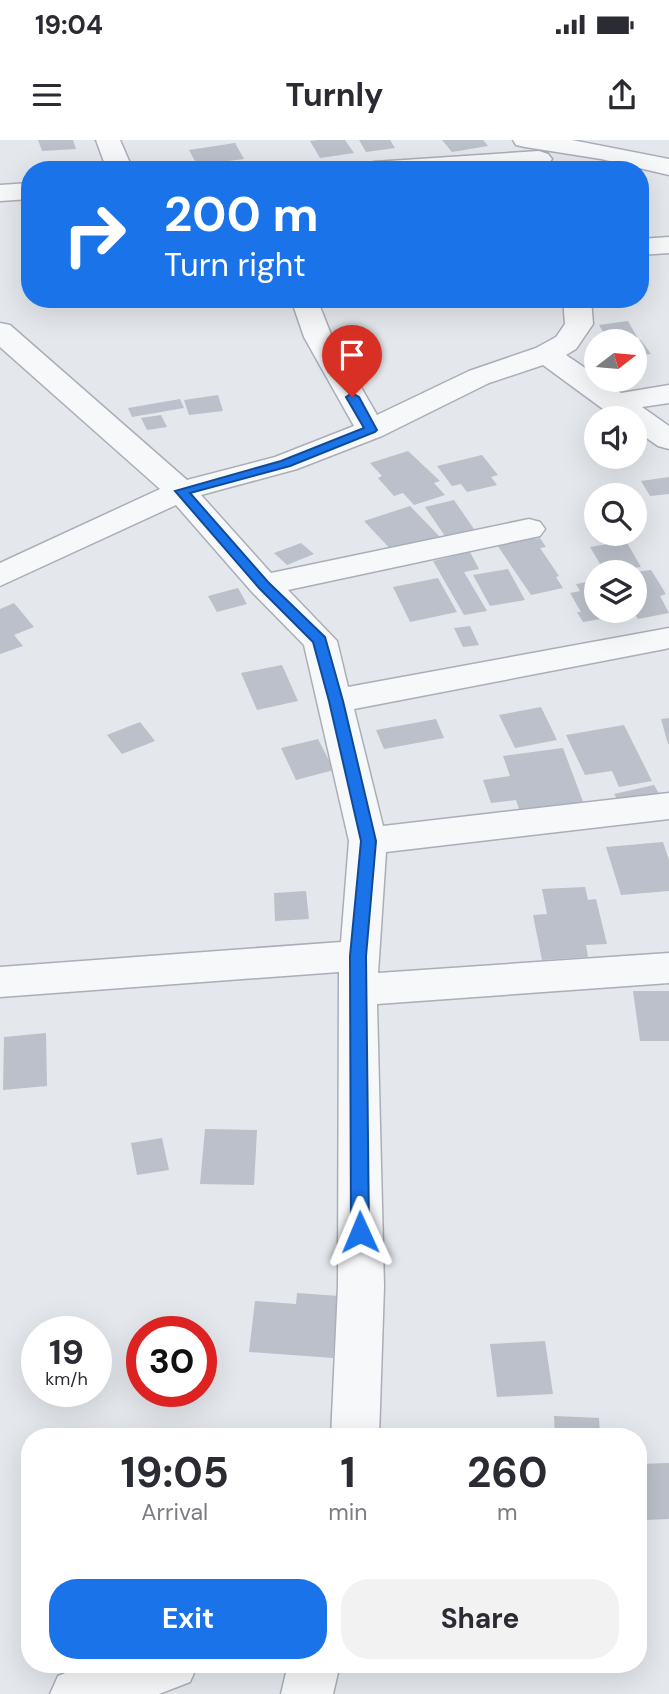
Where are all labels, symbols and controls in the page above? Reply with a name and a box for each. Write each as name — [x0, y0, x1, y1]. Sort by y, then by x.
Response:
text: 19:04 — [35, 8, 103, 42]
text: Turnly — [286, 74, 383, 116]
icon: menu — [28, 76, 66, 114]
icon: share — [603, 76, 641, 114]
text: 200 m — [164, 182, 319, 246]
icon: right — [49, 189, 140, 280]
text: Turn right — [164, 244, 306, 286]
pin — [322, 325, 382, 397]
north arrow — [584, 329, 648, 392]
map controls — [584, 329, 647, 623]
icon: arrive — [333, 336, 371, 374]
button: sound — [584, 406, 647, 469]
button: search — [584, 483, 647, 546]
button: layers — [584, 560, 647, 623]
position arrow — [323, 1195, 397, 1269]
speed limit sign: 30 — [126, 1316, 217, 1407]
text: 19 — [49, 1329, 84, 1375]
text: km/h — [45, 1367, 88, 1391]
text: 19:05 — [121, 1445, 229, 1500]
text: 1 — [340, 1445, 356, 1500]
text: 260 — [467, 1445, 547, 1500]
text: Arrival — [141, 1497, 208, 1527]
text: min — [328, 1497, 368, 1527]
text: m — [497, 1497, 518, 1527]
button: Exit — [49, 1579, 327, 1659]
button: Share — [341, 1579, 619, 1659]

